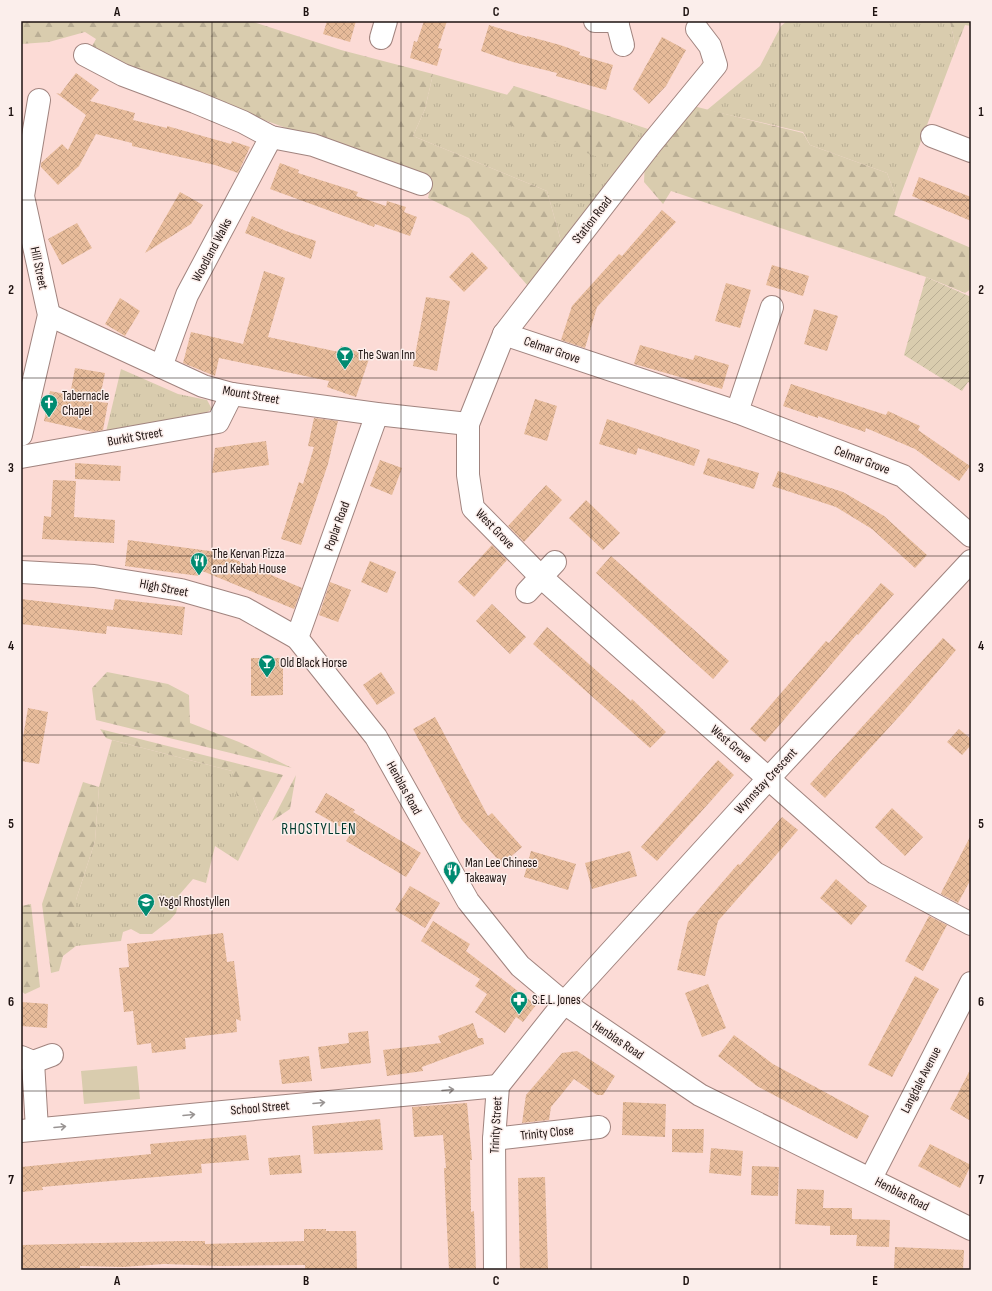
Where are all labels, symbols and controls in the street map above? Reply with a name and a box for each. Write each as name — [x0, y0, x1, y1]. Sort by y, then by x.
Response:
text: A — [113, 4, 121, 20]
text: B — [303, 4, 309, 20]
text: C — [493, 4, 500, 20]
text: D — [683, 4, 690, 20]
text: E — [872, 4, 878, 20]
text: 1 — [8, 104, 14, 120]
text: 1 — [978, 104, 984, 120]
street label: Station Road — [569, 193, 615, 247]
street label: Woodland Walks — [189, 215, 236, 285]
street label: Hill Street — [27, 245, 51, 291]
text: 2 — [8, 282, 14, 298]
text: 2 — [978, 282, 984, 298]
street label: Celmar Grove — [522, 333, 582, 367]
bar icon: The Swan Inn — [335, 345, 355, 370]
place label: The Swan Inn — [358, 347, 415, 363]
street label: Mount Street — [221, 382, 281, 408]
place label: Tabernacle Chapel — [62, 388, 109, 419]
church icon: Tabernacle Chapel — [39, 393, 59, 418]
street label: Burkit Street — [106, 424, 164, 450]
street label: Celmar Grove — [832, 442, 892, 478]
text: 3 — [8, 460, 14, 476]
text: 3 — [978, 460, 984, 476]
street label: Poplar Road — [321, 499, 353, 553]
street label: West Grove — [472, 506, 518, 552]
place label: The Kervan Pizza and Kebab House — [212, 546, 286, 577]
restaurant icon: The Kervan Pizza and Kebab House — [189, 551, 209, 576]
street label: High Street — [138, 575, 190, 601]
text: 4 — [8, 638, 14, 654]
text: 4 — [978, 638, 984, 654]
bar icon: Old Black Horse — [257, 653, 277, 678]
place label: Old Black Horse — [280, 655, 347, 671]
street label: West Grove — [707, 722, 755, 766]
street label: Wynnstay Crescent — [731, 745, 801, 817]
street label: Henblas Road — [383, 758, 425, 818]
text: 5 — [8, 816, 14, 832]
text: 5 — [978, 816, 984, 832]
district label: RHOSTYLLEN — [281, 820, 357, 839]
place label: Man Lee Chinese Takeaway — [465, 855, 538, 886]
restaurant icon: Man Lee Chinese Takeaway — [442, 860, 462, 885]
school or university icon: Ysgol Rhostyllen — [136, 892, 156, 917]
place label: Ysgol Rhostyllen — [159, 894, 230, 910]
pharmacy icon: S.E.L. Jones — [509, 990, 529, 1015]
place label: S.E.L. Jones — [532, 992, 581, 1008]
text: 6 — [8, 994, 14, 1010]
text: 6 — [978, 994, 984, 1010]
street label: Henblas Road — [589, 1017, 647, 1063]
street label: Langdale Avenue — [897, 1044, 945, 1116]
one-way arrow — [441, 1087, 454, 1094]
street label: Trinity Street — [487, 1096, 505, 1154]
street label: School Street — [230, 1097, 290, 1119]
one-way arrow — [312, 1099, 325, 1106]
one-way arrow — [182, 1111, 195, 1119]
street label: Trinity Close — [520, 1122, 574, 1144]
one-way arrow — [53, 1123, 66, 1131]
text: 7 — [8, 1172, 14, 1188]
text: 7 — [978, 1172, 984, 1188]
street label: Henblas Road — [872, 1174, 932, 1214]
text: A — [113, 1273, 121, 1289]
text: B — [303, 1273, 309, 1289]
text: C — [493, 1273, 500, 1289]
text: D — [683, 1273, 690, 1289]
text: E — [872, 1273, 878, 1289]

